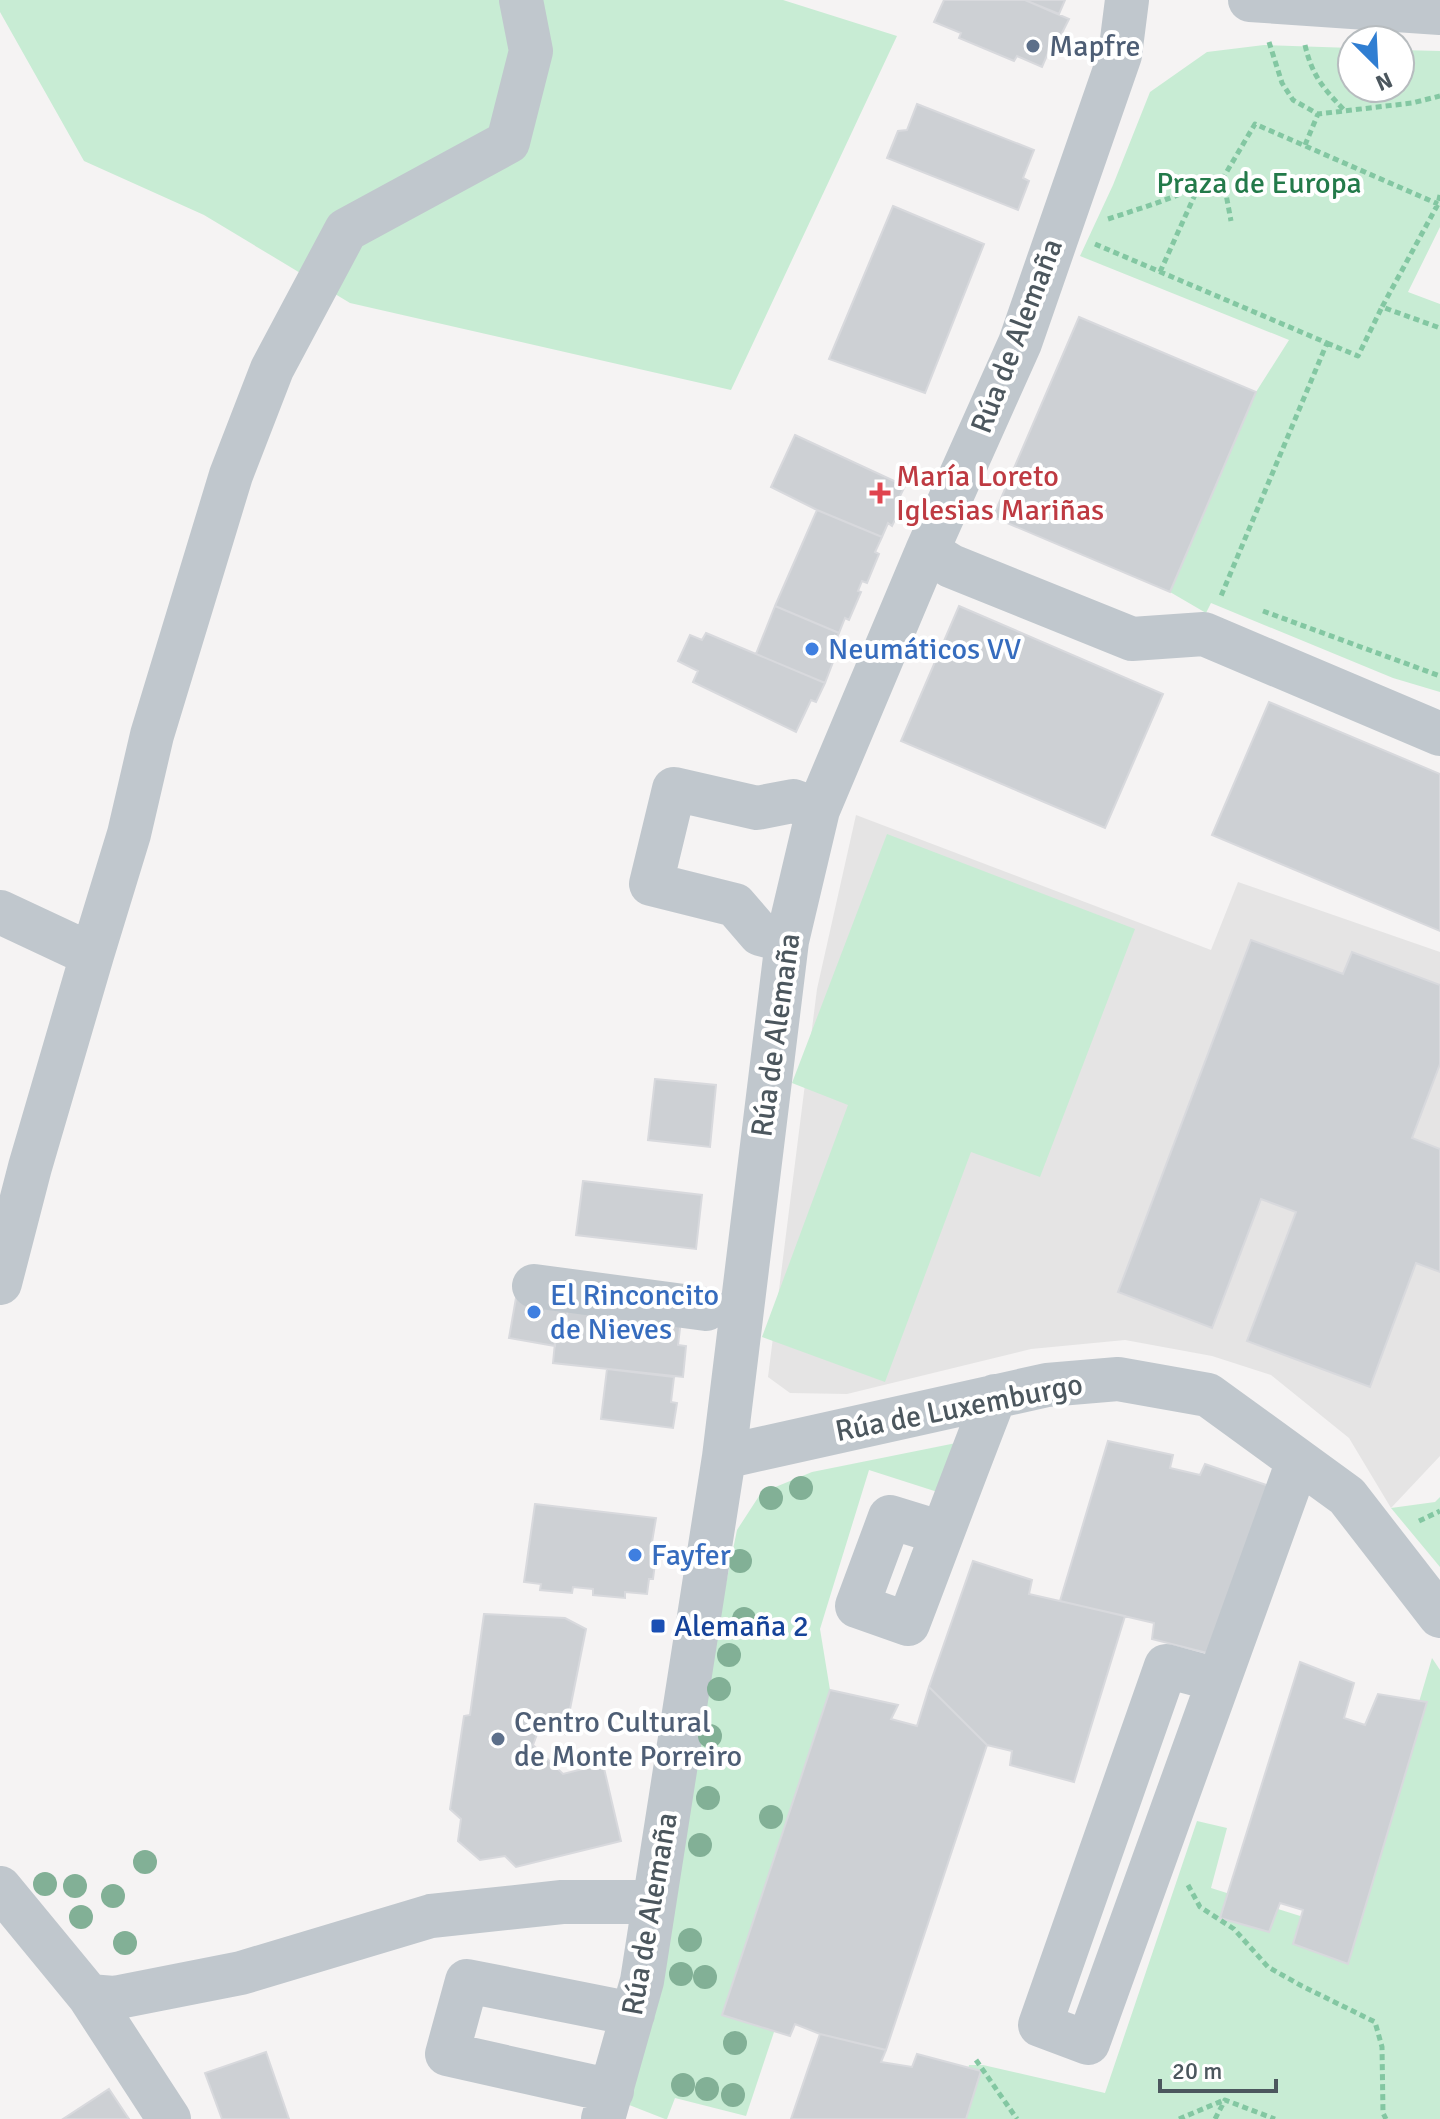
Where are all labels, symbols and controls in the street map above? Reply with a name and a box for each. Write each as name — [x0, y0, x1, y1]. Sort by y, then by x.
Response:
north arrow — [1336, 24, 1416, 104]
place label: Mapfre — [1049, 28, 1140, 65]
marker: Mapfre — [1024, 37, 1042, 55]
text: N — [1371, 66, 1396, 97]
park label: Praza de Europa — [1156, 165, 1362, 202]
street label: Rúa de Alemaña — [963, 234, 1071, 438]
place label: María Loreto Iglesias Mariñas — [896, 458, 1104, 529]
marker: María Loreto Iglesias Mariñas — [871, 484, 889, 502]
place label: Neumáticos VV — [828, 631, 1021, 668]
marker: Neumáticos VV — [803, 640, 821, 658]
street label: Rúa de Alemaña — [743, 931, 809, 1139]
place label: El Rinconcito de Nieves — [550, 1277, 719, 1348]
marker: El Rinconcito de Nieves — [525, 1303, 543, 1321]
street label: Rúa de Luxemburgo — [832, 1366, 1086, 1450]
place label: Fayfer — [651, 1537, 731, 1574]
marker: Fayfer — [626, 1546, 644, 1564]
place label: Alemaña 2 — [674, 1608, 809, 1645]
marker: Alemaña 2 — [649, 1617, 667, 1635]
place label: Centro Cultural de Monte Porreiro — [514, 1704, 742, 1775]
marker: Centro Cultural de Monte Porreiro — [489, 1730, 507, 1748]
street label: Rúa de Alemaña — [614, 1810, 686, 2018]
scale bar — [1160, 2043, 1276, 2093]
text: 20 m — [1172, 2056, 1222, 2086]

